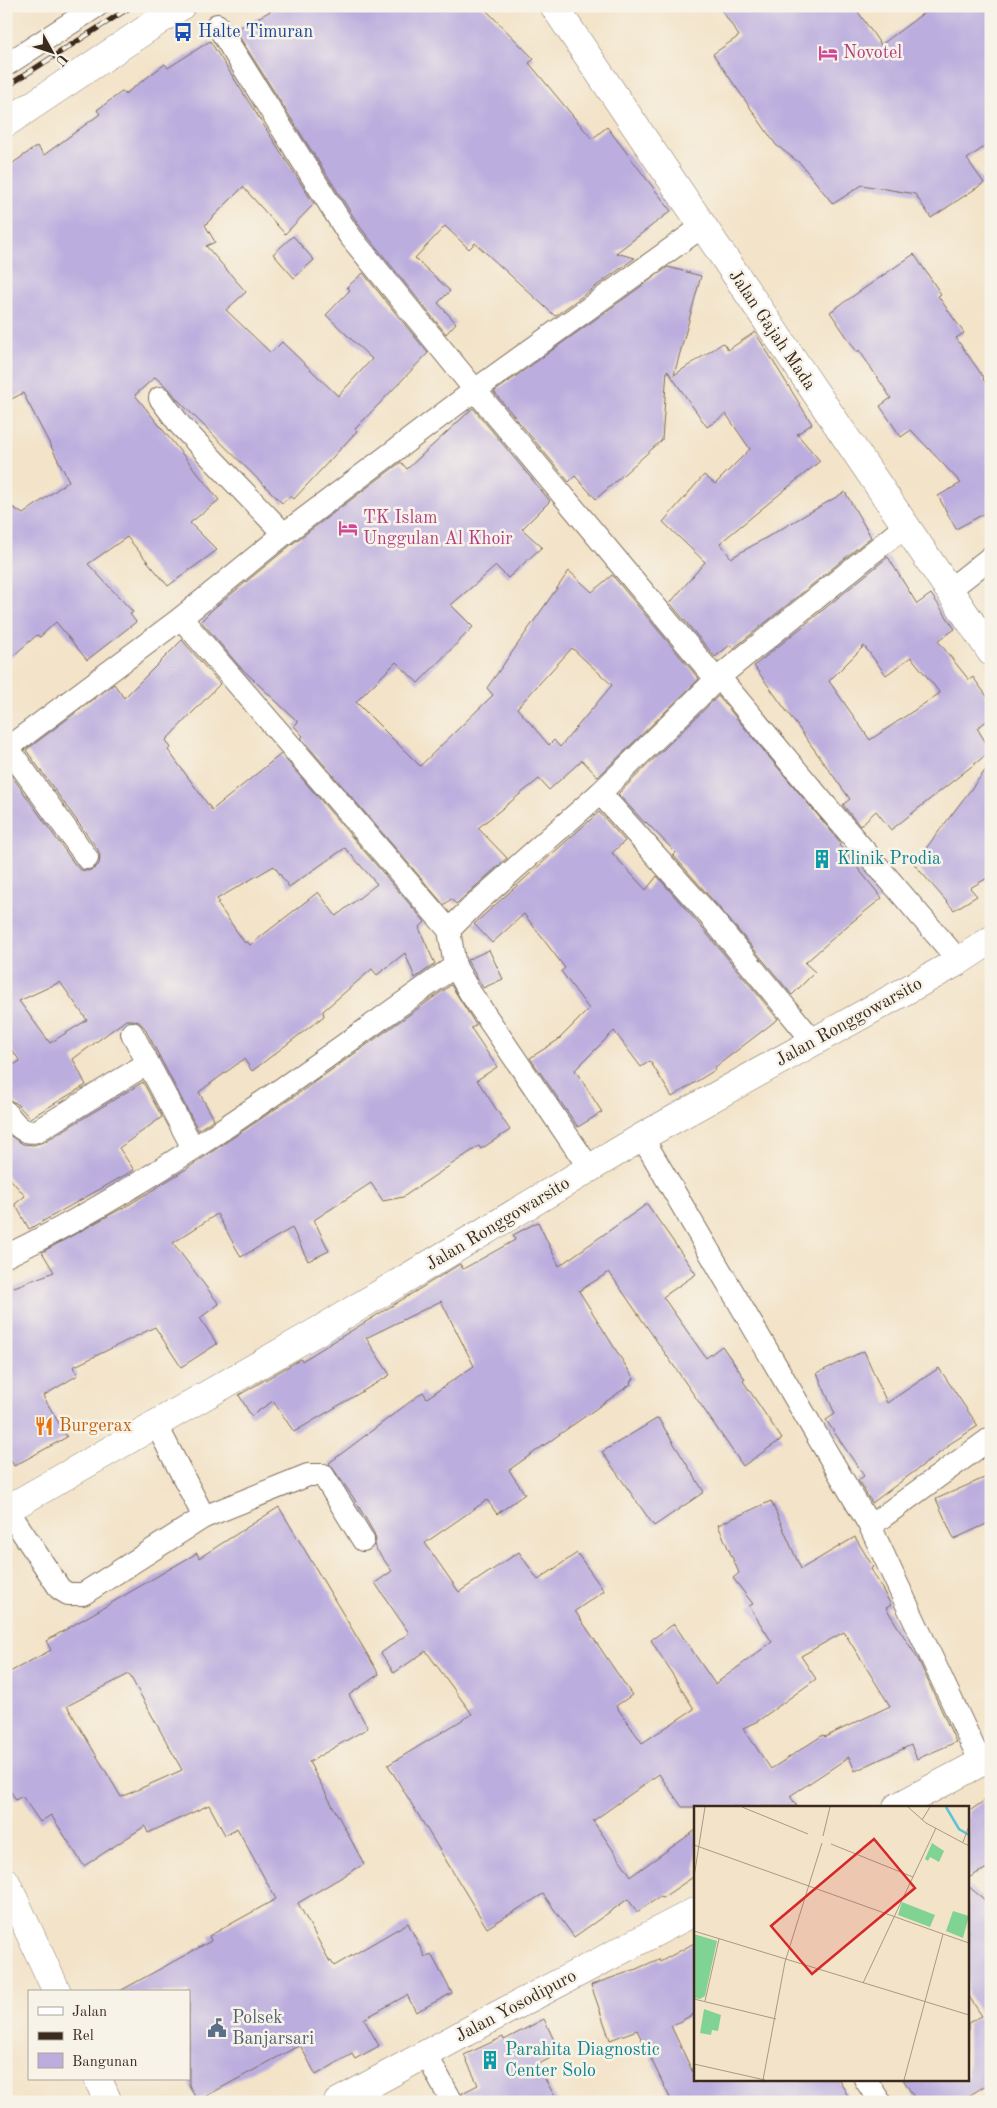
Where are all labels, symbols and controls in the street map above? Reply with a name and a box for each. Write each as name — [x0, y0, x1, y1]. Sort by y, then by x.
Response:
bus stop icon: Halte Timuran — [172, 21, 194, 43]
place label: Halte Timuran — [198, 23, 313, 41]
north arrow — [28, 28, 78, 78]
hotel icon: Novotel — [817, 42, 839, 64]
place label: Novotel — [843, 44, 902, 62]
text: U — [52, 51, 70, 68]
street label: Jalan Gajah Mada — [725, 267, 819, 393]
place label: TK Islam Unggulan Al Khoir — [363, 509, 513, 548]
hotel icon: TK Islam Unggulan Al Khoir — [337, 517, 359, 539]
building icon: Klinik Prodia — [811, 848, 833, 870]
place label: Klinik Prodia — [837, 850, 941, 868]
street label: Jalan Ronggowarsito — [773, 974, 925, 1070]
street label: Jalan Ronggowarsito — [423, 1174, 573, 1274]
restaurant icon: Burgerax — [33, 1415, 55, 1437]
place label: Burgerax — [59, 1417, 132, 1435]
inset map — [694, 1806, 970, 2080]
street label: Jalan Yosodipuro — [453, 1967, 579, 2045]
legend — [28, 1990, 190, 2080]
text: Jalan — [72, 2005, 107, 2020]
place label: Polsek Banjarsari — [232, 2009, 314, 2048]
public building icon: Polsek Banjarsari — [206, 2017, 228, 2039]
text: Rel — [72, 2029, 94, 2044]
place label: Parahita Diagnostic Center Solo — [505, 2041, 660, 2080]
building icon: Parahita Diagnostic Center Solo — [479, 2049, 501, 2071]
text: Bangunan — [72, 2055, 138, 2070]

